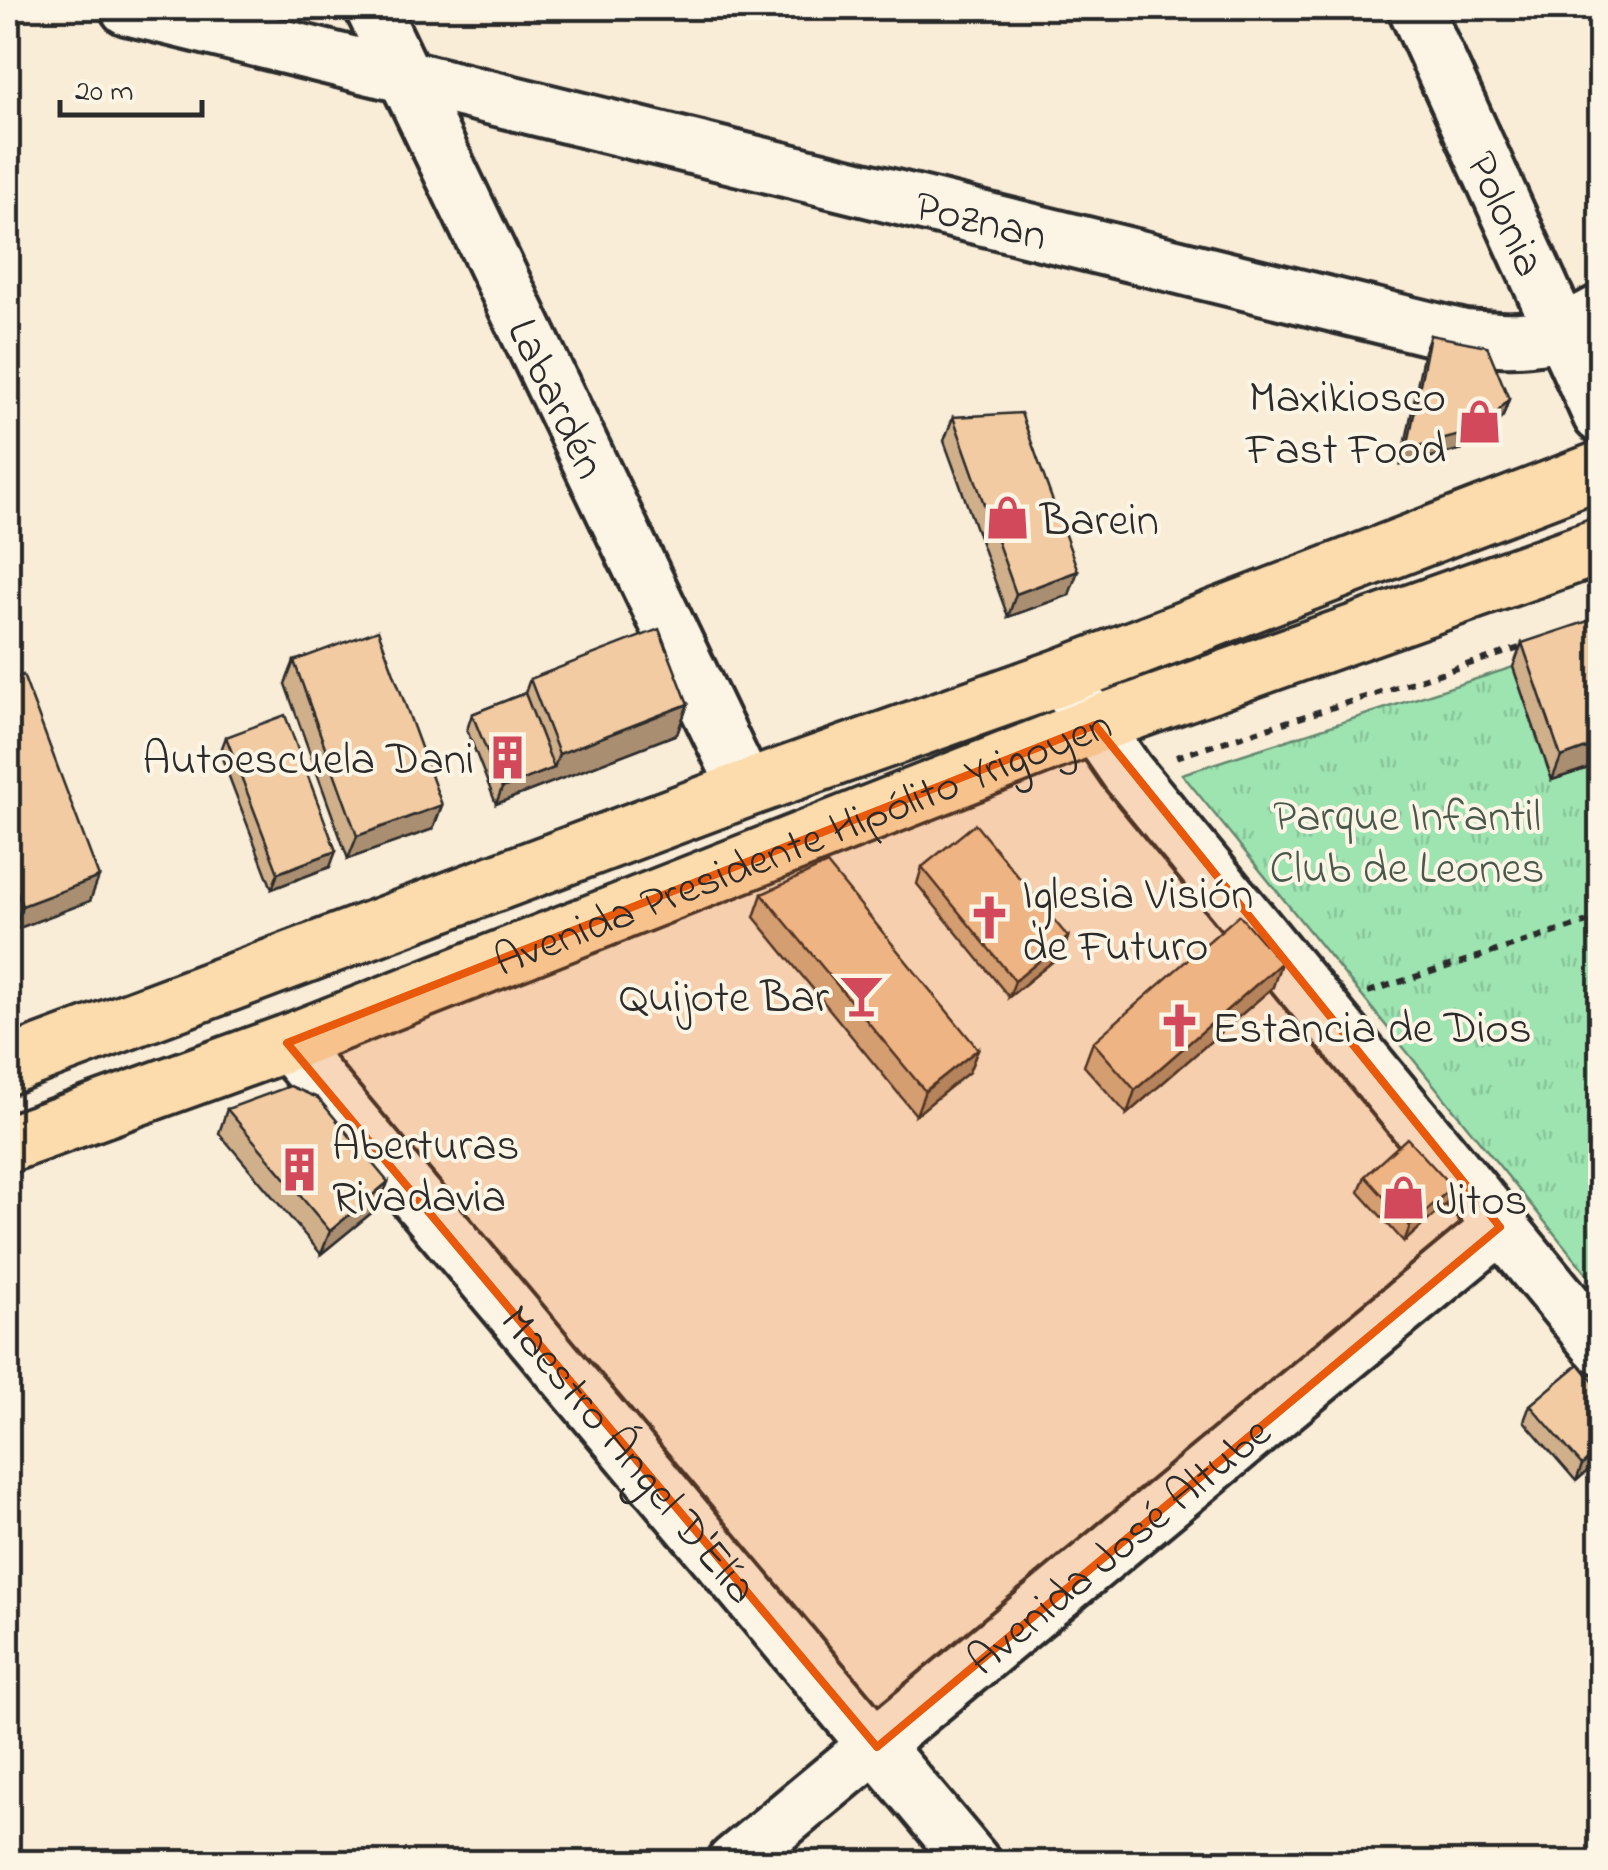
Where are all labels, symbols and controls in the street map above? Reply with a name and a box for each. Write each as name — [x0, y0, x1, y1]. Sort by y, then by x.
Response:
scale bar — [60, 55, 202, 117]
text: 20 m — [75, 71, 134, 115]
street label: Polonia — [1446, 142, 1560, 288]
street label: Poznan — [907, 175, 1053, 271]
street label: Labardén — [487, 309, 621, 491]
place label: Maxikiosco Fast Food — [1245, 367, 1446, 485]
shop icon: Maxikiosco Fast Food — [1455, 397, 1503, 445]
place label: Barein — [1039, 490, 1159, 556]
shop icon: Barein — [983, 494, 1031, 542]
street label: Avenida Presidente Hipólito Yrigoyen — [485, 694, 1121, 996]
place label: Autoescuela Dani — [143, 729, 474, 795]
building icon: Autoescuela Dani — [483, 733, 531, 781]
park label: Parque Infantil Club de Leones — [1269, 786, 1545, 904]
place label: Iglesia Visión de Futuro — [1022, 864, 1253, 982]
church icon: Iglesia Visión de Futuro — [965, 894, 1013, 942]
place label: Quijote Bar — [619, 967, 829, 1033]
bar icon: Quijote Bar — [838, 971, 886, 1019]
place label: Estancia de Dios — [1212, 998, 1532, 1064]
church icon: Estancia de Dios — [1155, 1002, 1203, 1050]
place label: Aberturas Rivadavia — [332, 1115, 519, 1233]
building icon: Aberturas Rivadavia — [275, 1145, 323, 1193]
place label: Jitos — [1436, 1170, 1528, 1236]
shop icon: Jitos — [1379, 1174, 1427, 1222]
street label: Maestro Ángel D'Elía — [482, 1292, 772, 1620]
street label: Avenida José Altube — [954, 1402, 1288, 1694]

